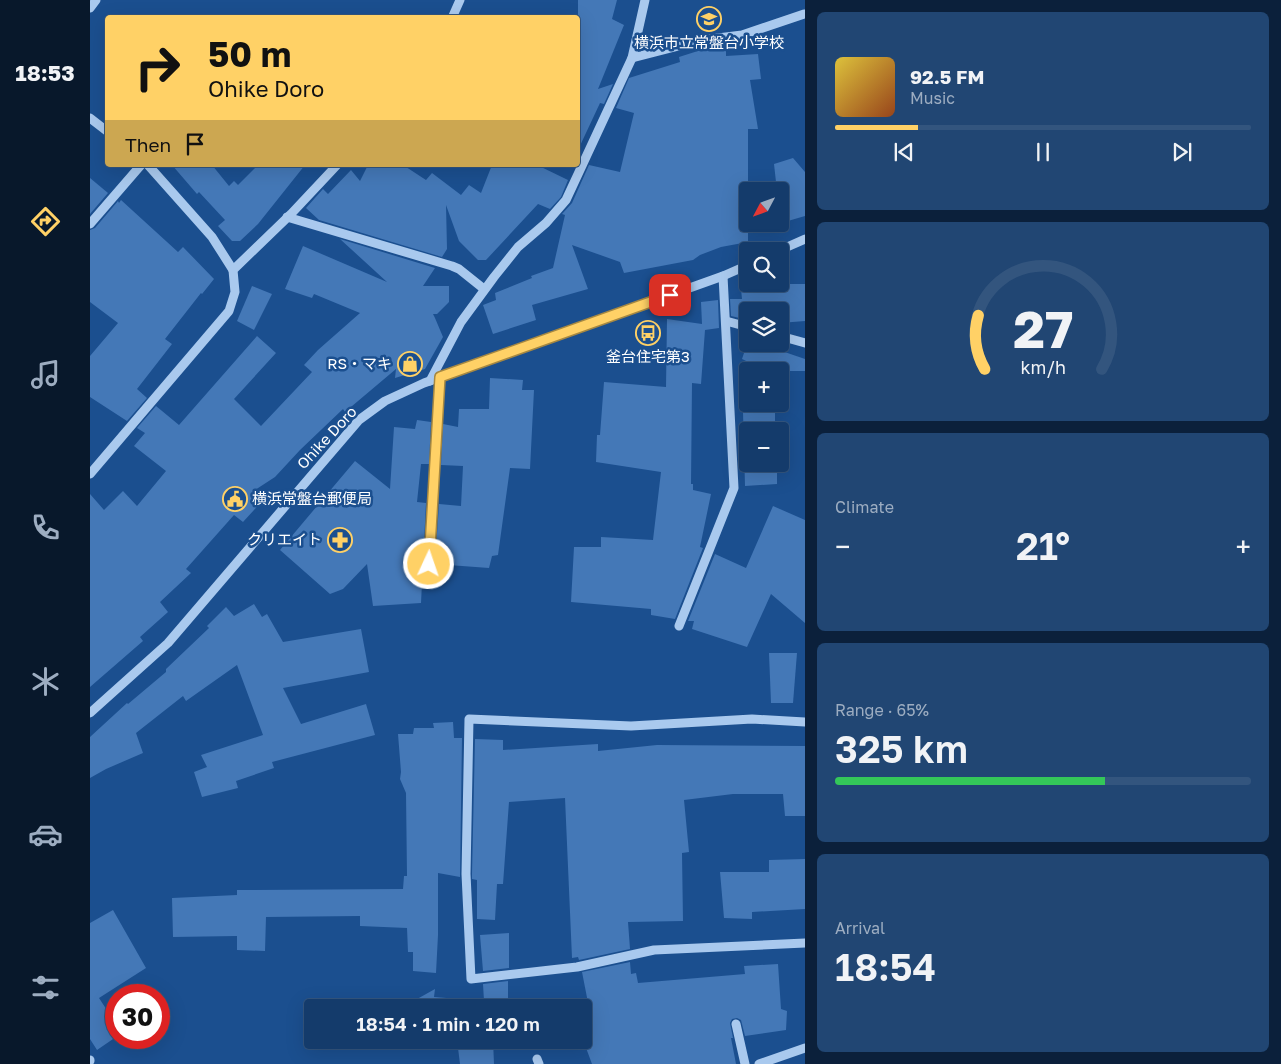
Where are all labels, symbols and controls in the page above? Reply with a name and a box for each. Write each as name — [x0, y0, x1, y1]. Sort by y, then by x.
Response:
school or university icon: 横浜市立常盤台小学校 — [696, 6, 722, 32]
text: 50 m — [208, 33, 291, 75]
place label: 横浜市立常盤台小学校 — [634, 33, 784, 51]
icon: right — [125, 35, 190, 100]
text: 18:53 — [15, 59, 75, 86]
text: 92.5 FM — [910, 65, 984, 88]
text: Ohike Doro — [208, 75, 324, 102]
text: Music — [910, 88, 955, 108]
icon: arrive — [181, 130, 209, 158]
text: Then — [125, 133, 171, 156]
icon: previous — [890, 138, 918, 166]
icon: pause — [1029, 138, 1057, 166]
icon: next — [1168, 138, 1196, 166]
north arrow — [739, 182, 789, 232]
map controls — [739, 182, 789, 472]
icon: directions — [28, 204, 63, 239]
button: search — [739, 242, 789, 292]
pin — [649, 274, 691, 316]
icon: arrive — [656, 281, 684, 309]
text: 27 — [1013, 297, 1073, 359]
button: layers — [739, 302, 789, 352]
bus stop icon: 釜台住宅第3 — [635, 320, 661, 346]
place label: 釜台住宅第3 — [606, 347, 690, 365]
shop icon: RS・マキ — [397, 351, 423, 377]
place label: RS・マキ — [327, 354, 392, 372]
text: km/h — [1020, 356, 1066, 378]
icon: music — [28, 357, 63, 392]
button: + — [739, 362, 789, 412]
street label: Ohike Doro — [293, 402, 360, 472]
button: − — [739, 422, 789, 472]
public building icon: 横浜常盤台郵便局 — [222, 486, 248, 512]
place label: 横浜常盤台郵便局 — [252, 489, 372, 507]
text: Climate — [835, 497, 894, 517]
icon: phone — [28, 510, 63, 545]
text: 21° — [1016, 523, 1070, 568]
pharmacy icon: クリエイト — [327, 527, 353, 553]
place label: クリエイト — [247, 530, 322, 548]
text: − — [835, 530, 850, 563]
text: + — [1236, 530, 1251, 563]
position arrow — [402, 537, 454, 589]
icon: climate — [28, 664, 63, 699]
text: Range · 65% — [835, 700, 929, 720]
text: 325 km — [835, 726, 968, 771]
icon: car — [28, 817, 63, 852]
text: Arrival — [835, 918, 885, 938]
text: 18:54 — [835, 944, 936, 989]
icon: filters — [28, 970, 63, 1005]
speed limit sign: 30 — [105, 984, 170, 1049]
text: 18:54 · 1 min · 120 m — [356, 1012, 540, 1035]

